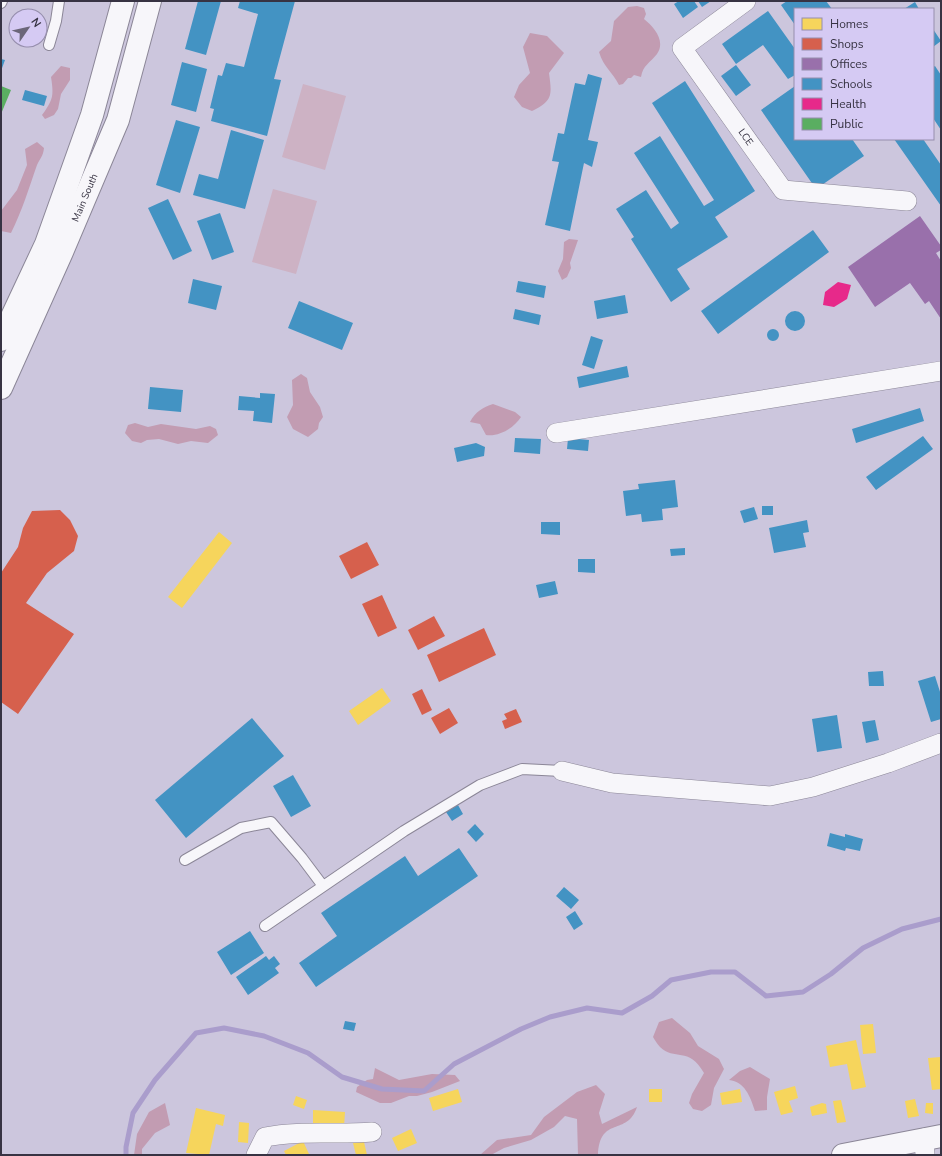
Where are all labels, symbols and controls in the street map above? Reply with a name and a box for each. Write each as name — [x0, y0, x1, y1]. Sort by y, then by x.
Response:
north arrow — [8, 8, 48, 48]
legend — [794, 8, 934, 140]
text: N — [27, 15, 44, 30]
text: Homes — [830, 16, 868, 32]
text: Shops — [830, 36, 864, 52]
text: Offices — [830, 56, 868, 72]
text: Schools — [830, 76, 873, 92]
text: Health — [830, 96, 866, 112]
text: Public — [830, 116, 864, 132]
street label: LCE — [735, 126, 756, 149]
street label: Main South — [69, 172, 101, 224]

